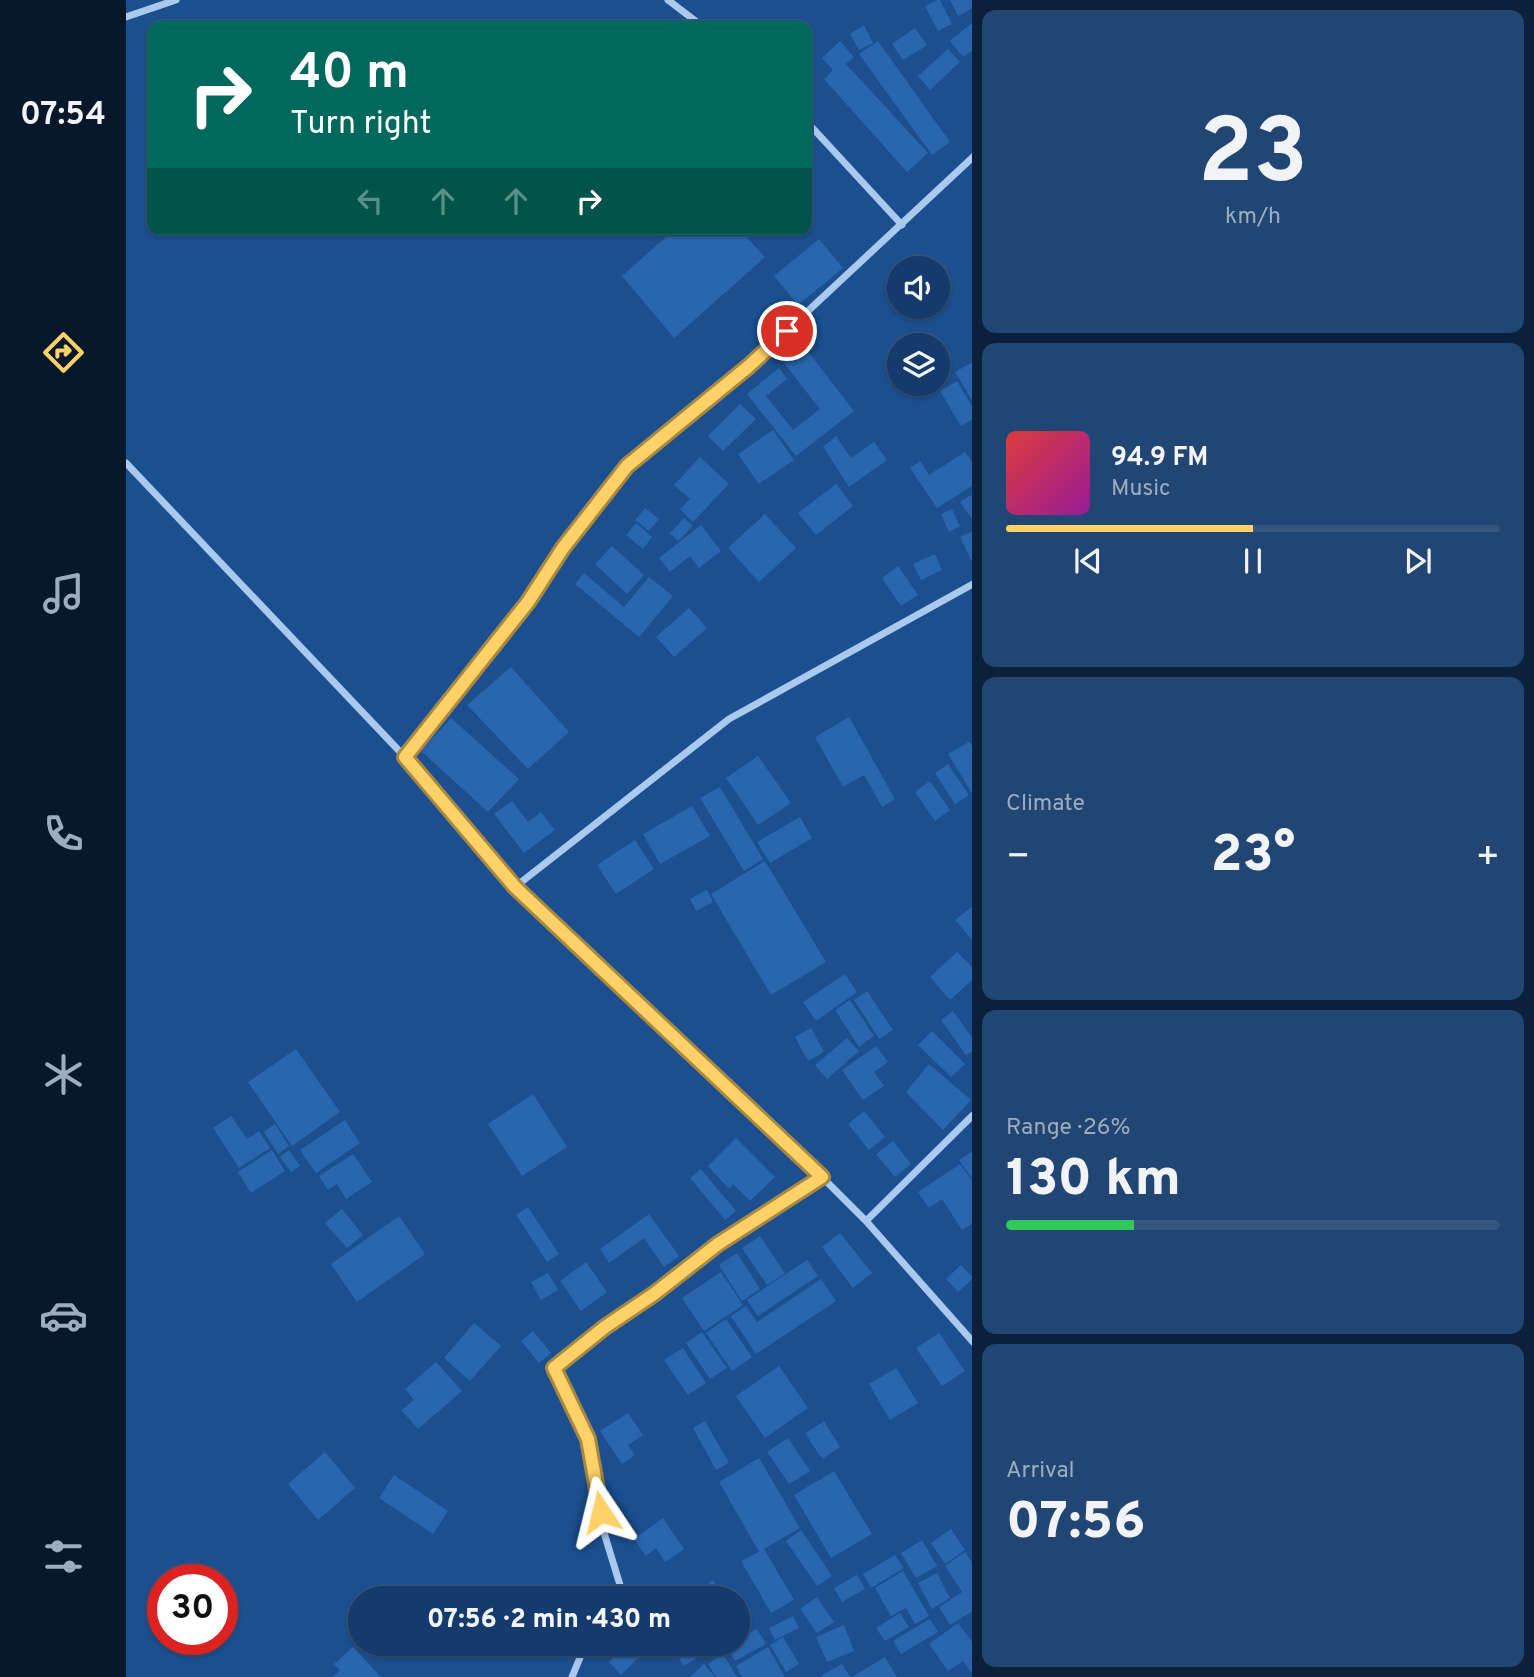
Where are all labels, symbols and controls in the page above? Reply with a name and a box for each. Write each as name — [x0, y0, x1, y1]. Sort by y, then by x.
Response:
text: 40 m — [290, 44, 409, 106]
icon: right — [175, 49, 266, 140]
text: 07:54 — [20, 96, 106, 136]
text: 23 — [1198, 100, 1308, 215]
text: Turn right — [290, 105, 432, 145]
icon: left — [351, 182, 389, 220]
icon: ahead — [424, 182, 462, 220]
icon: ahead — [497, 182, 535, 220]
icon: right — [570, 182, 608, 220]
text: km/h — [1225, 203, 1281, 232]
map controls — [887, 256, 950, 396]
button: sound — [887, 256, 950, 319]
pin — [757, 301, 817, 361]
icon: arrive — [768, 312, 806, 350]
icon: directions — [39, 328, 88, 377]
button: layers — [887, 333, 950, 396]
text: 94.9 FM — [1111, 442, 1208, 475]
text: Music — [1111, 475, 1171, 504]
icon: previous — [1069, 542, 1107, 580]
icon: pause — [1234, 542, 1272, 580]
icon: next — [1399, 542, 1437, 580]
icon: music — [39, 569, 88, 618]
text: Climate — [1006, 790, 1085, 819]
icon: phone — [39, 809, 88, 858]
text: 23° — [1211, 824, 1295, 890]
text: − — [1006, 834, 1031, 883]
text: + — [1475, 834, 1500, 883]
icon: climate — [39, 1050, 88, 1099]
text: Range · 26% — [1006, 1114, 1131, 1143]
text: 130 km — [1006, 1148, 1181, 1214]
icon: car — [39, 1291, 88, 1340]
text: Arrival — [1006, 1457, 1075, 1486]
position arrow — [564, 1475, 638, 1549]
text: 07:56 — [1006, 1491, 1145, 1557]
icon: filters — [39, 1532, 88, 1581]
speed limit sign: 30 — [147, 1564, 238, 1655]
text: 07:56 · 2 min · 430 m — [427, 1604, 671, 1637]

